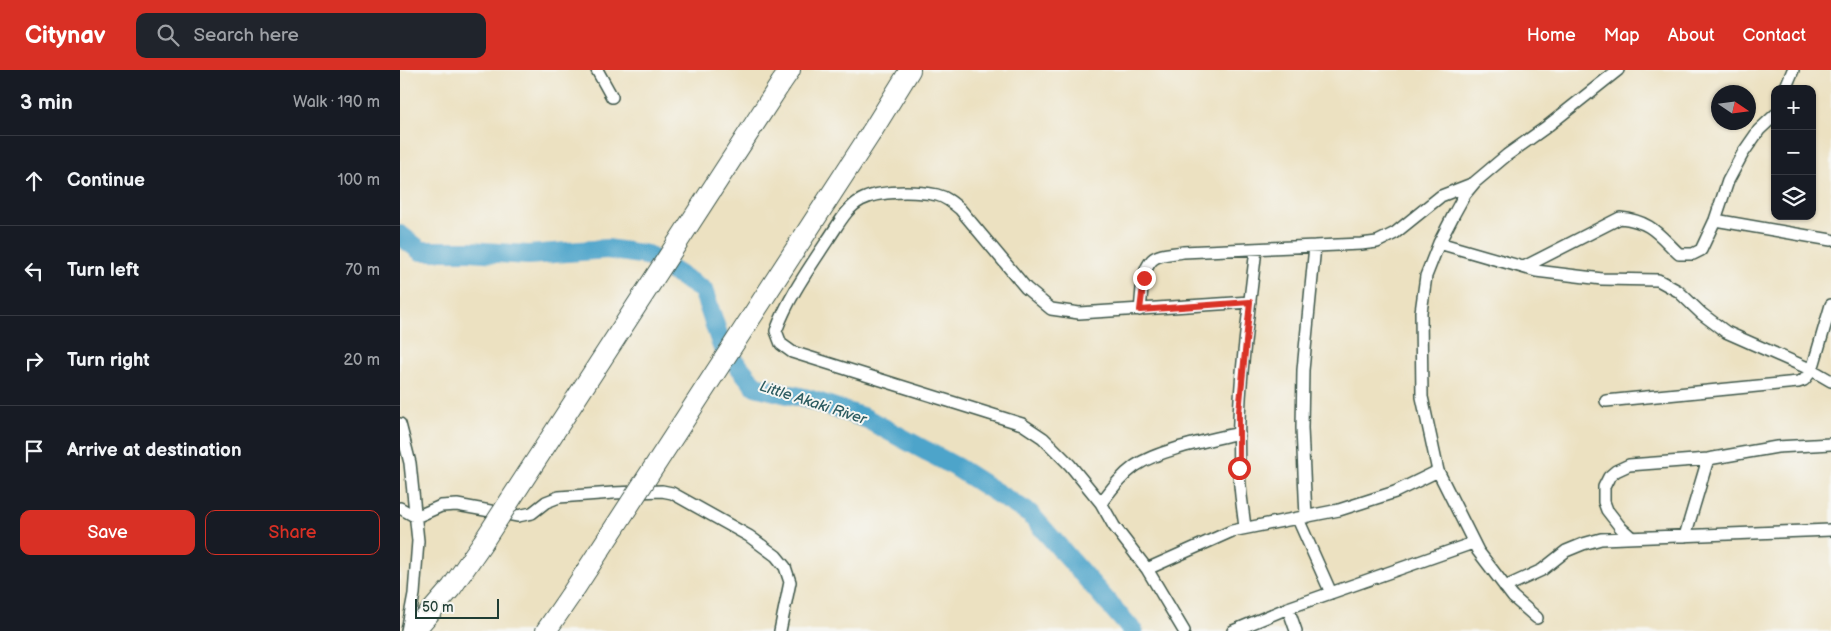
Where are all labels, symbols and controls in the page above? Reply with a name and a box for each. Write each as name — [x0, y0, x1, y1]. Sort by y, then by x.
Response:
search box — [136, 13, 486, 58]
text: Citynav — [25, 21, 106, 50]
icon: search — [154, 21, 182, 49]
text: Search here — [194, 24, 299, 47]
text: Home — [1527, 25, 1576, 46]
text: Map — [1604, 25, 1640, 46]
text: About — [1668, 25, 1715, 46]
text: Contact — [1743, 25, 1806, 46]
north arrow — [1711, 85, 1756, 130]
map controls — [1771, 85, 1816, 220]
button: + — [1771, 85, 1816, 130]
text: 3 min — [20, 90, 73, 115]
text: Walk · 190 m — [293, 93, 380, 112]
button: − — [1771, 130, 1816, 175]
icon: ahead — [20, 167, 48, 195]
text: Continue — [67, 169, 145, 192]
text: 100 m — [337, 171, 380, 190]
button: layers — [1771, 175, 1816, 220]
icon: left — [20, 257, 48, 285]
text: Turn left — [67, 259, 139, 282]
text: 70 m — [345, 261, 380, 280]
route end — [1133, 267, 1156, 290]
icon: right — [20, 347, 48, 375]
text: Turn right — [67, 349, 150, 372]
text: 20 m — [344, 351, 380, 370]
water label: Little Akaki River — [757, 377, 870, 430]
icon: arrive — [20, 437, 48, 465]
text: Arrive at destination — [67, 439, 242, 462]
route start — [1228, 457, 1251, 480]
button: Save — [20, 510, 195, 555]
button: Share — [205, 510, 380, 555]
scale bar — [415, 596, 499, 619]
text: 50 m — [422, 599, 454, 616]

